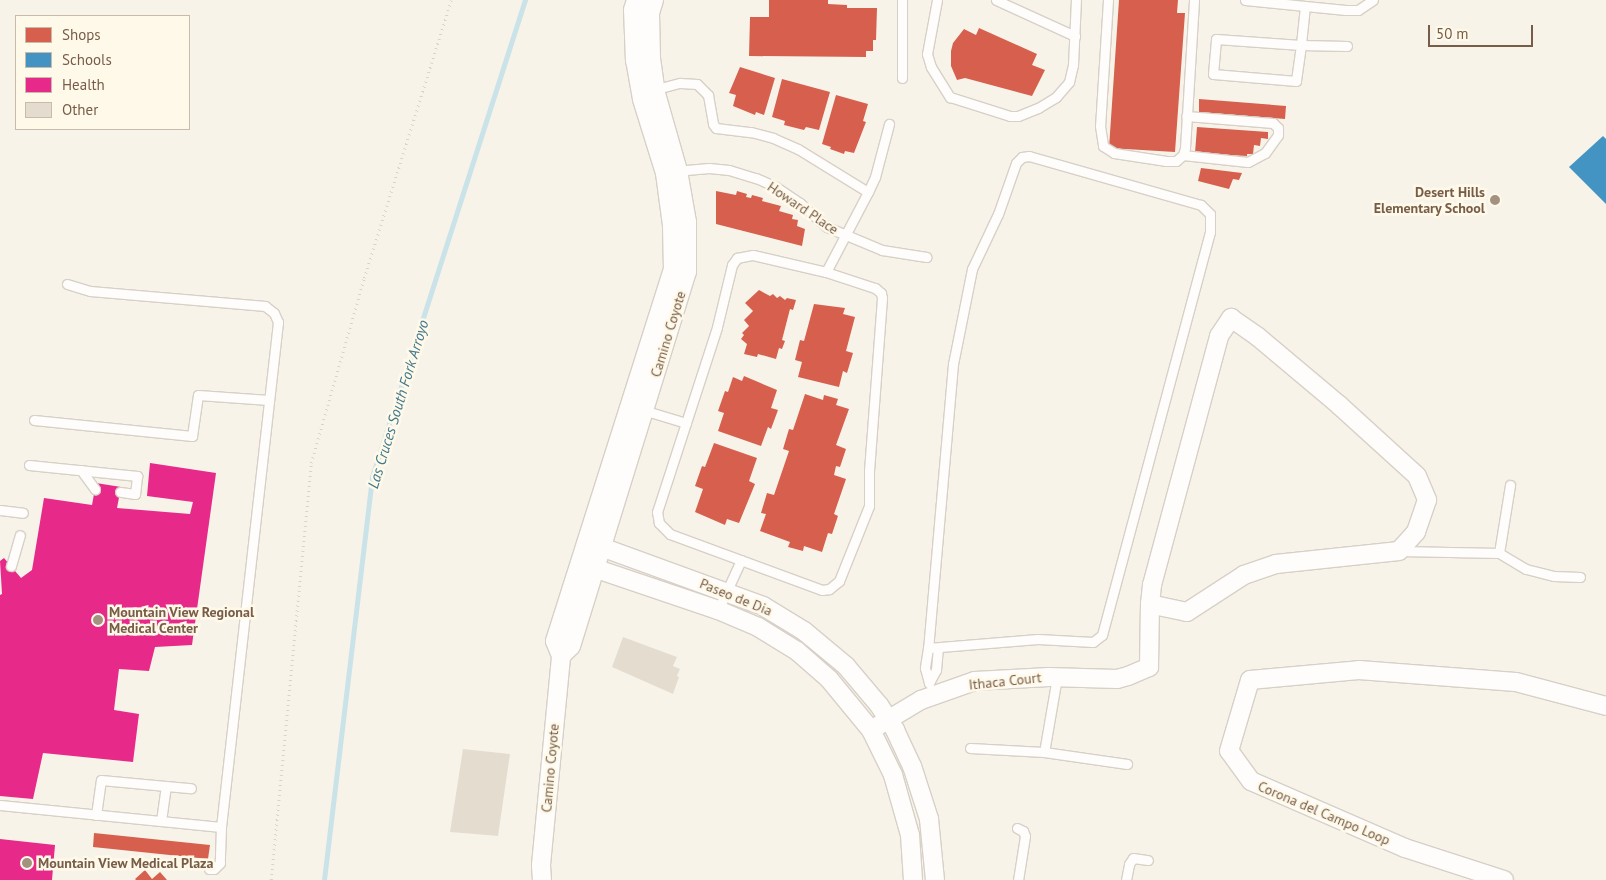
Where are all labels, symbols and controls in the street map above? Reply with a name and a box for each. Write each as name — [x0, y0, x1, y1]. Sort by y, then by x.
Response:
legend — [15, 15, 190, 130]
scale bar — [1431, 15, 1536, 47]
text: 50 m — [1436, 24, 1469, 43]
text: Shops — [62, 25, 101, 44]
text: Schools — [62, 50, 112, 69]
text: Health — [62, 75, 105, 94]
text: Other — [62, 100, 98, 119]
street label: Howard Place — [764, 178, 842, 238]
place label: Desert Hills Elementary School — [1373, 184, 1485, 216]
marker: Desert Hills Elementary School — [1489, 194, 1501, 206]
street label: Camino Coyote — [647, 289, 689, 379]
water label: Las Cruces South Fork Arroyo — [364, 317, 432, 491]
street label: Paseo de Dia — [697, 575, 775, 619]
place label: Mountain View Regional Medical Center — [109, 604, 255, 636]
marker: Mountain View Regional Medical Center — [91, 613, 105, 627]
street label: Ithaca Court — [968, 669, 1042, 693]
street label: Camino Coyote — [538, 723, 562, 813]
street label: Corona del Campo Loop — [1255, 778, 1393, 848]
place label: Mountain View Medical Plaza — [38, 855, 214, 871]
marker: Mountain View Medical Plaza — [20, 856, 34, 870]

